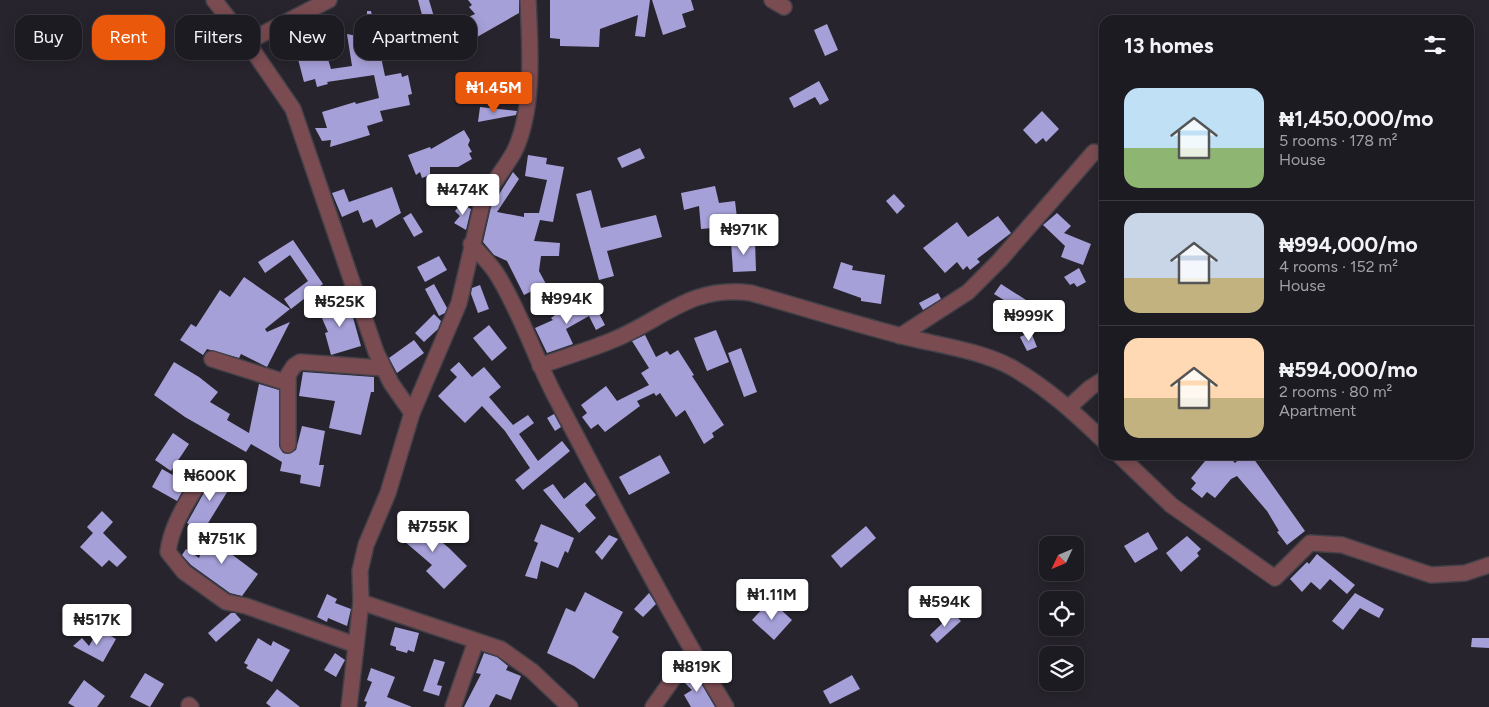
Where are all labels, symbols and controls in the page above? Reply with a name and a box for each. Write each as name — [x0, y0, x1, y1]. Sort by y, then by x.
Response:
chip: Buy — [15, 15, 82, 60]
chip: Rent — [92, 15, 165, 60]
chip: Filters — [175, 15, 260, 60]
chip: New — [270, 15, 344, 60]
chip: Apartment — [354, 15, 477, 60]
icon: filters — [1421, 31, 1449, 59]
text: 13 homes — [1124, 33, 1213, 58]
pin: ₦1.45M — [453, 72, 535, 114]
text: ₦1.45M — [466, 78, 522, 97]
text: ₦1,450,000/mo — [1279, 106, 1433, 131]
icon: home — [1164, 108, 1224, 168]
text: 5 rooms · 178 m² — [1279, 131, 1398, 150]
text: House — [1279, 150, 1325, 169]
pin: ₦474K — [428, 174, 498, 216]
text: ₦474K — [437, 180, 489, 199]
pin: ₦971K — [709, 214, 779, 256]
text: ₦971K — [720, 220, 768, 239]
text: ₦994,000/mo — [1279, 232, 1418, 257]
icon: home — [1164, 233, 1224, 293]
text: 4 rooms · 152 m² — [1279, 257, 1398, 276]
text: House — [1279, 276, 1325, 295]
pin: ₦994K — [532, 282, 602, 325]
pin: ₦525K — [305, 286, 375, 328]
text: ₦994K — [542, 289, 592, 308]
text: ₦525K — [315, 292, 365, 311]
pin: ₦999K — [994, 300, 1064, 342]
text: ₦999K — [1004, 306, 1054, 325]
text: ₦594,000/mo — [1279, 357, 1418, 382]
icon: home — [1164, 358, 1224, 418]
text: 2 rooms · 80 m² — [1279, 382, 1392, 401]
text: Apartment — [1279, 401, 1356, 420]
pin: ₦600K — [175, 460, 245, 502]
text: ₦600K — [184, 466, 236, 485]
pin: ₦755K — [398, 510, 468, 553]
text: ₦755K — [408, 517, 458, 536]
pin: ₦751K — [187, 522, 257, 565]
text: ₦751K — [198, 529, 246, 548]
north arrow — [1039, 536, 1084, 581]
map controls — [1039, 536, 1084, 691]
pin: ₦1.11M — [731, 578, 813, 621]
text: ₦1.11M — [747, 585, 797, 604]
pin: ₦594K — [910, 586, 980, 628]
button: locate — [1039, 591, 1084, 636]
text: ₦594K — [920, 592, 970, 611]
pin: ₦517K — [62, 604, 132, 646]
text: ₦517K — [73, 610, 121, 629]
button: layers — [1039, 646, 1084, 691]
pin: ₦819K — [662, 650, 732, 693]
text: ₦819K — [673, 657, 721, 676]

